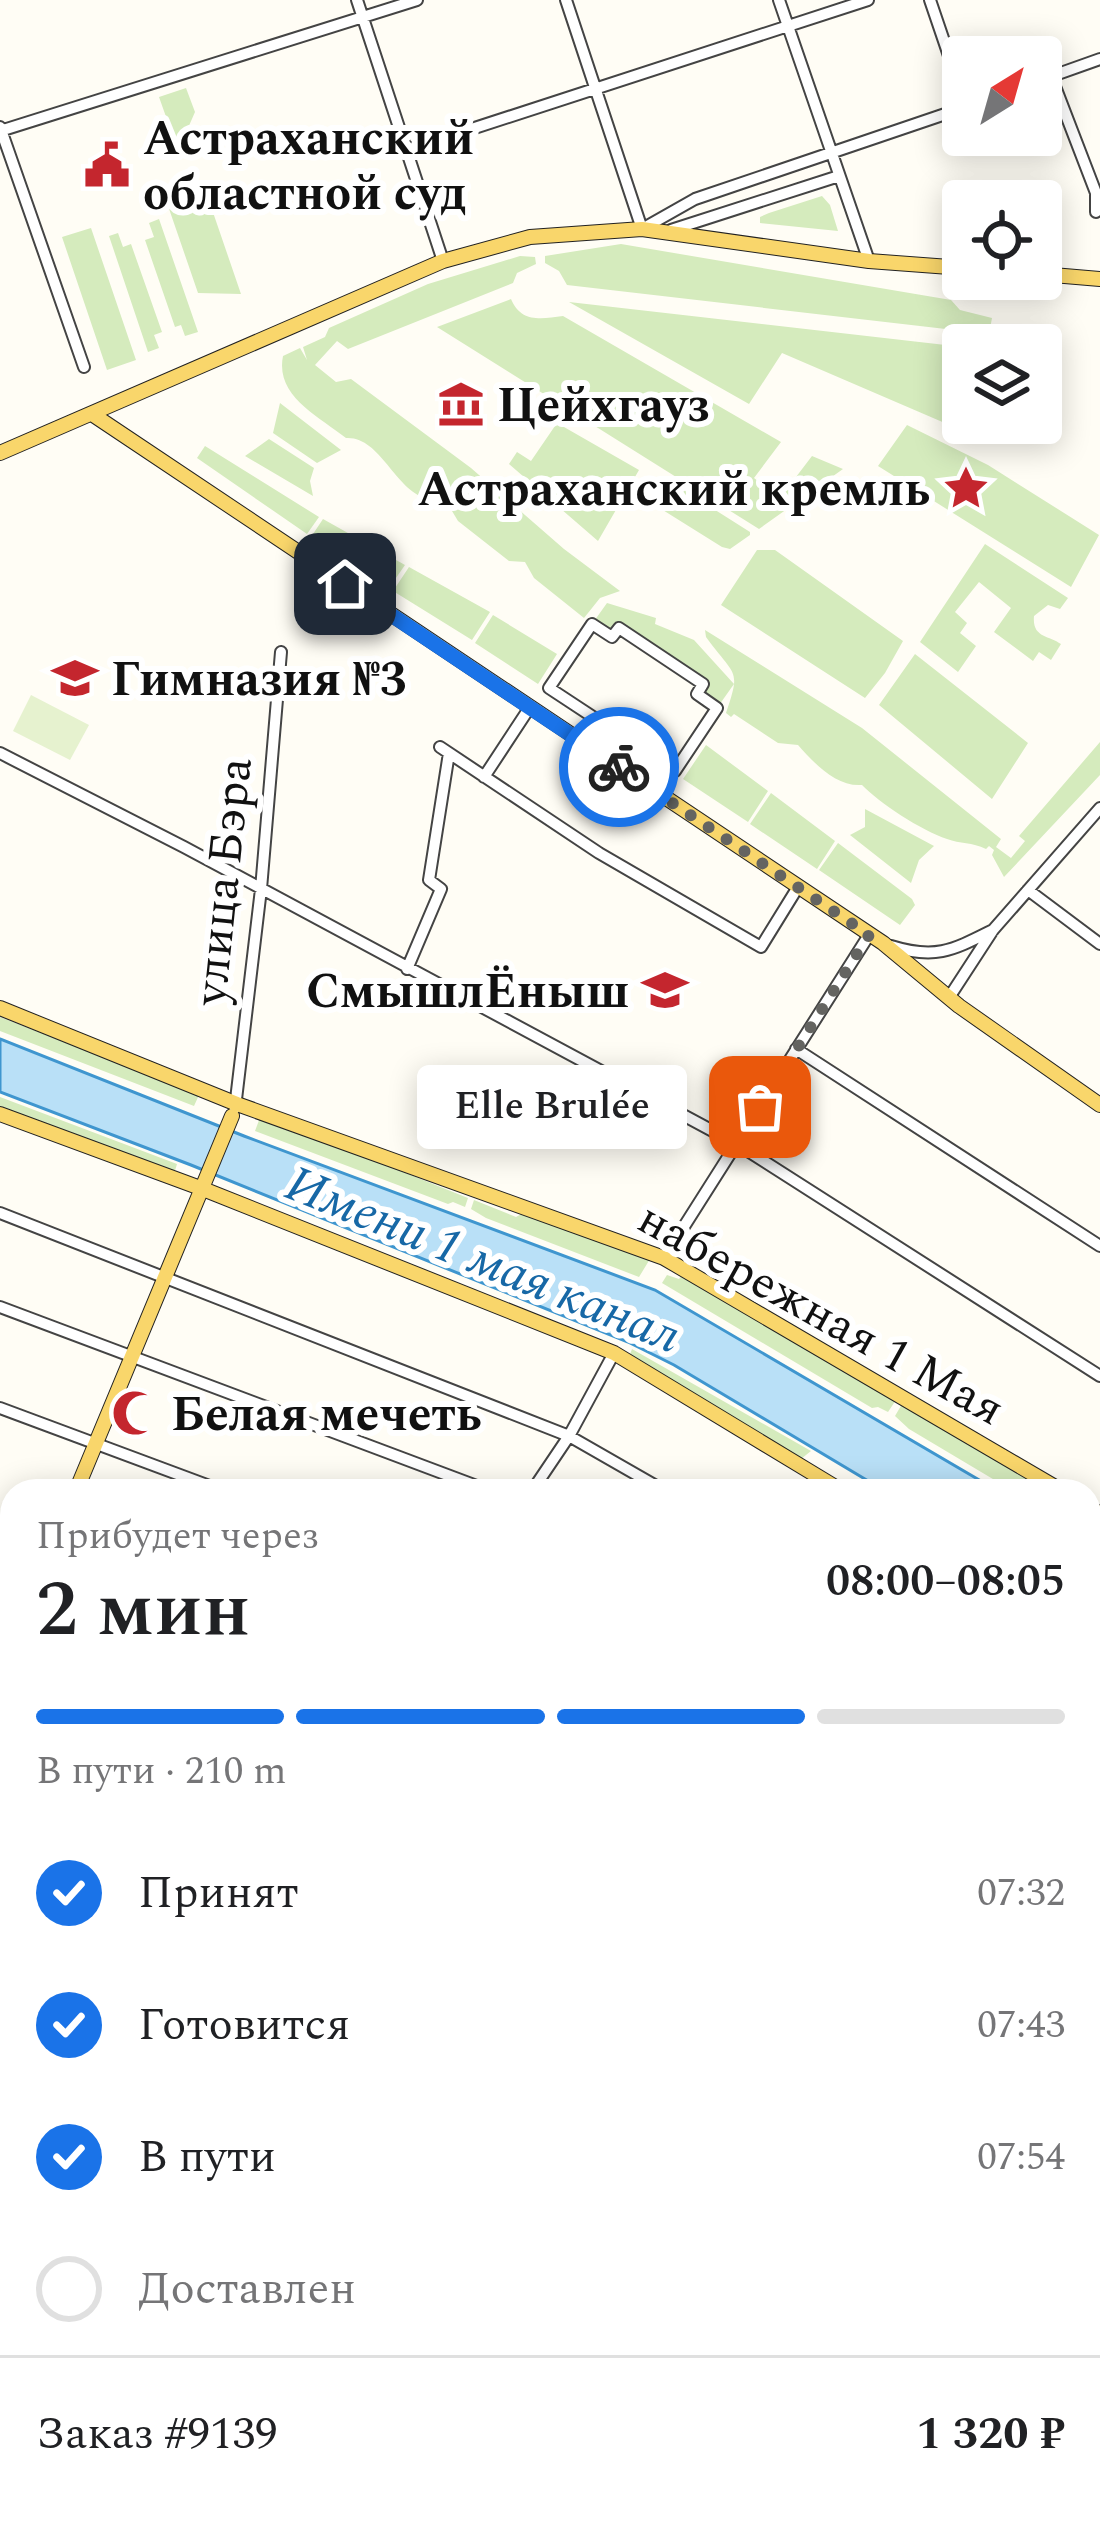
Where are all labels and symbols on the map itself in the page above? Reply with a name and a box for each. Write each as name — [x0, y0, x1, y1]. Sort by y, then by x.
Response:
north arrow — [942, 36, 1062, 156]
place label: Астраханский областной суд — [143, 103, 474, 231]
public building icon: Астраханский областной суд — [82, 140, 132, 190]
place label: Цейхгауз — [497, 370, 709, 443]
museum icon: Цейхгауз — [436, 379, 486, 429]
place label: Астраханский кремль — [417, 454, 930, 527]
place icon: Астраханский кремль — [941, 463, 991, 513]
pin — [294, 533, 396, 635]
place label: Гимназия №3 — [111, 644, 407, 717]
school or university icon: Гимназия №3 — [50, 653, 100, 703]
courier — [559, 707, 679, 827]
street label: улица Бэра — [174, 754, 273, 1011]
place label: СмышлЁныш — [306, 956, 629, 1029]
school or university icon: СмышлЁныш — [640, 965, 690, 1015]
pin — [709, 1056, 811, 1158]
callout: Elle Brulée — [418, 1065, 688, 1149]
water label: Имени 1 мая канал — [274, 1146, 692, 1376]
street label: набережная 1 Мая — [624, 1183, 1018, 1445]
place label: Белая мечеть — [171, 1379, 481, 1452]
mosque icon: Белая мечеть — [110, 1388, 160, 1438]

